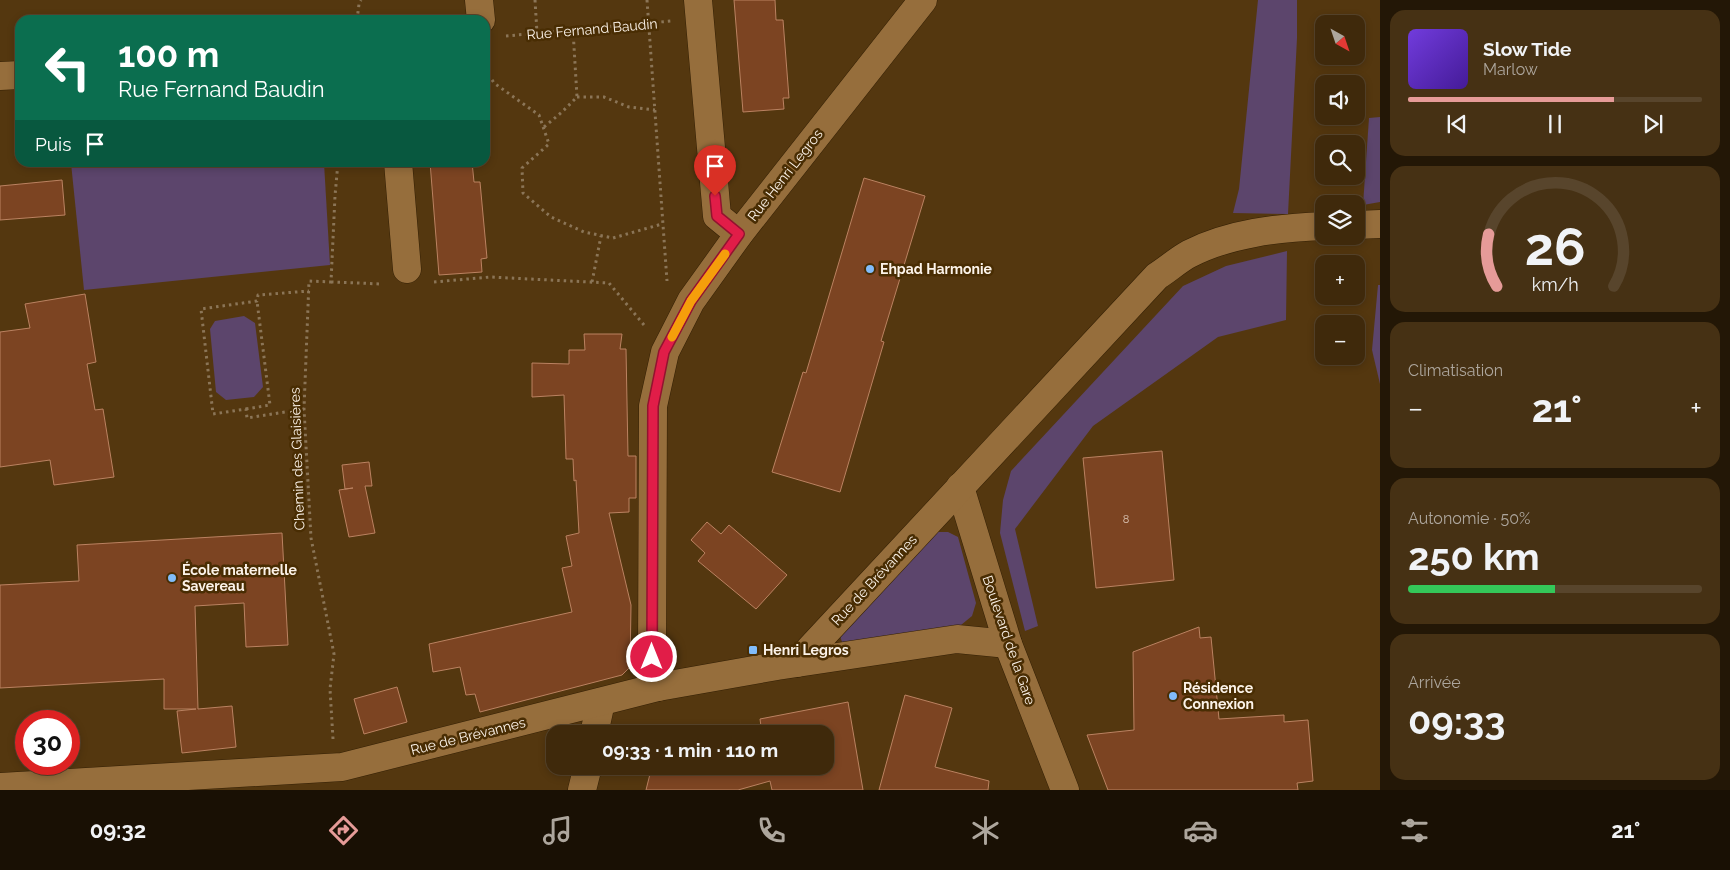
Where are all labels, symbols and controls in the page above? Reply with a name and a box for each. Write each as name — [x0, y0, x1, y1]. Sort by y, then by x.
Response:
street label: Rue Fernand Baudin — [526, 15, 658, 43]
north arrow — [1315, 15, 1365, 65]
map controls — [1315, 15, 1365, 365]
text: 100 m — [118, 34, 219, 75]
icon: left — [35, 35, 100, 100]
text: Slow Tide — [1483, 38, 1572, 60]
text: Marlow — [1483, 60, 1538, 79]
button: sound — [1315, 75, 1365, 125]
text: Rue Fernand Baudin — [118, 76, 325, 102]
icon: previous — [1443, 110, 1471, 138]
icon: pause — [1541, 110, 1569, 138]
icon: next — [1639, 110, 1667, 138]
street label: Rue Henri Legros — [744, 126, 826, 224]
icon: arrive — [81, 130, 109, 158]
text: Puis — [35, 133, 71, 155]
button: search — [1315, 135, 1365, 185]
pin — [694, 145, 736, 196]
icon: arrive — [701, 152, 729, 180]
button: layers — [1315, 195, 1365, 245]
text: 26 — [1525, 216, 1585, 277]
button: + — [1315, 255, 1365, 305]
place label: Ehpad Harmonie — [880, 261, 993, 277]
marker: Ehpad Harmonie — [864, 263, 876, 275]
text: km/h — [1531, 274, 1579, 295]
button: − — [1315, 315, 1365, 365]
text: Climatisation — [1408, 361, 1503, 380]
text: 21° — [1532, 386, 1582, 431]
street label: Chemin des Glaisières — [286, 387, 307, 531]
text: − — [1408, 392, 1423, 425]
text: + — [1690, 392, 1702, 425]
text: Autonomie · 50% — [1408, 509, 1530, 528]
house number: 8 — [1123, 513, 1129, 526]
street label: Rue de Brévannes — [828, 531, 920, 629]
text: 250 km — [1408, 534, 1540, 579]
place label: École maternelle Savereau — [182, 561, 298, 594]
marker: École maternelle Savereau — [166, 572, 178, 584]
street label: Boulevard de la Gare — [979, 573, 1039, 707]
position arrow — [625, 630, 677, 682]
place label: Henri Legros — [763, 642, 849, 658]
marker: Henri Legros — [747, 644, 759, 656]
text: Arrivée — [1408, 673, 1461, 692]
place label: Résidence Connexion — [1183, 680, 1254, 712]
marker: Résidence Connexion — [1167, 690, 1179, 702]
text: 09:33 — [1408, 698, 1506, 743]
speed limit sign: 30 — [15, 710, 80, 775]
street label: Rue de Brévannes — [409, 714, 527, 758]
text: 09:33 · 1 min · 110 m — [602, 739, 778, 761]
icon: directions — [326, 813, 361, 848]
icon: music — [540, 813, 575, 848]
icon: phone — [754, 813, 789, 848]
icon: climate — [968, 813, 1003, 848]
icon: car — [1183, 813, 1218, 848]
icon: filters — [1397, 813, 1432, 848]
text: 09:32 — [90, 817, 146, 843]
text: 21° — [1611, 817, 1640, 843]

